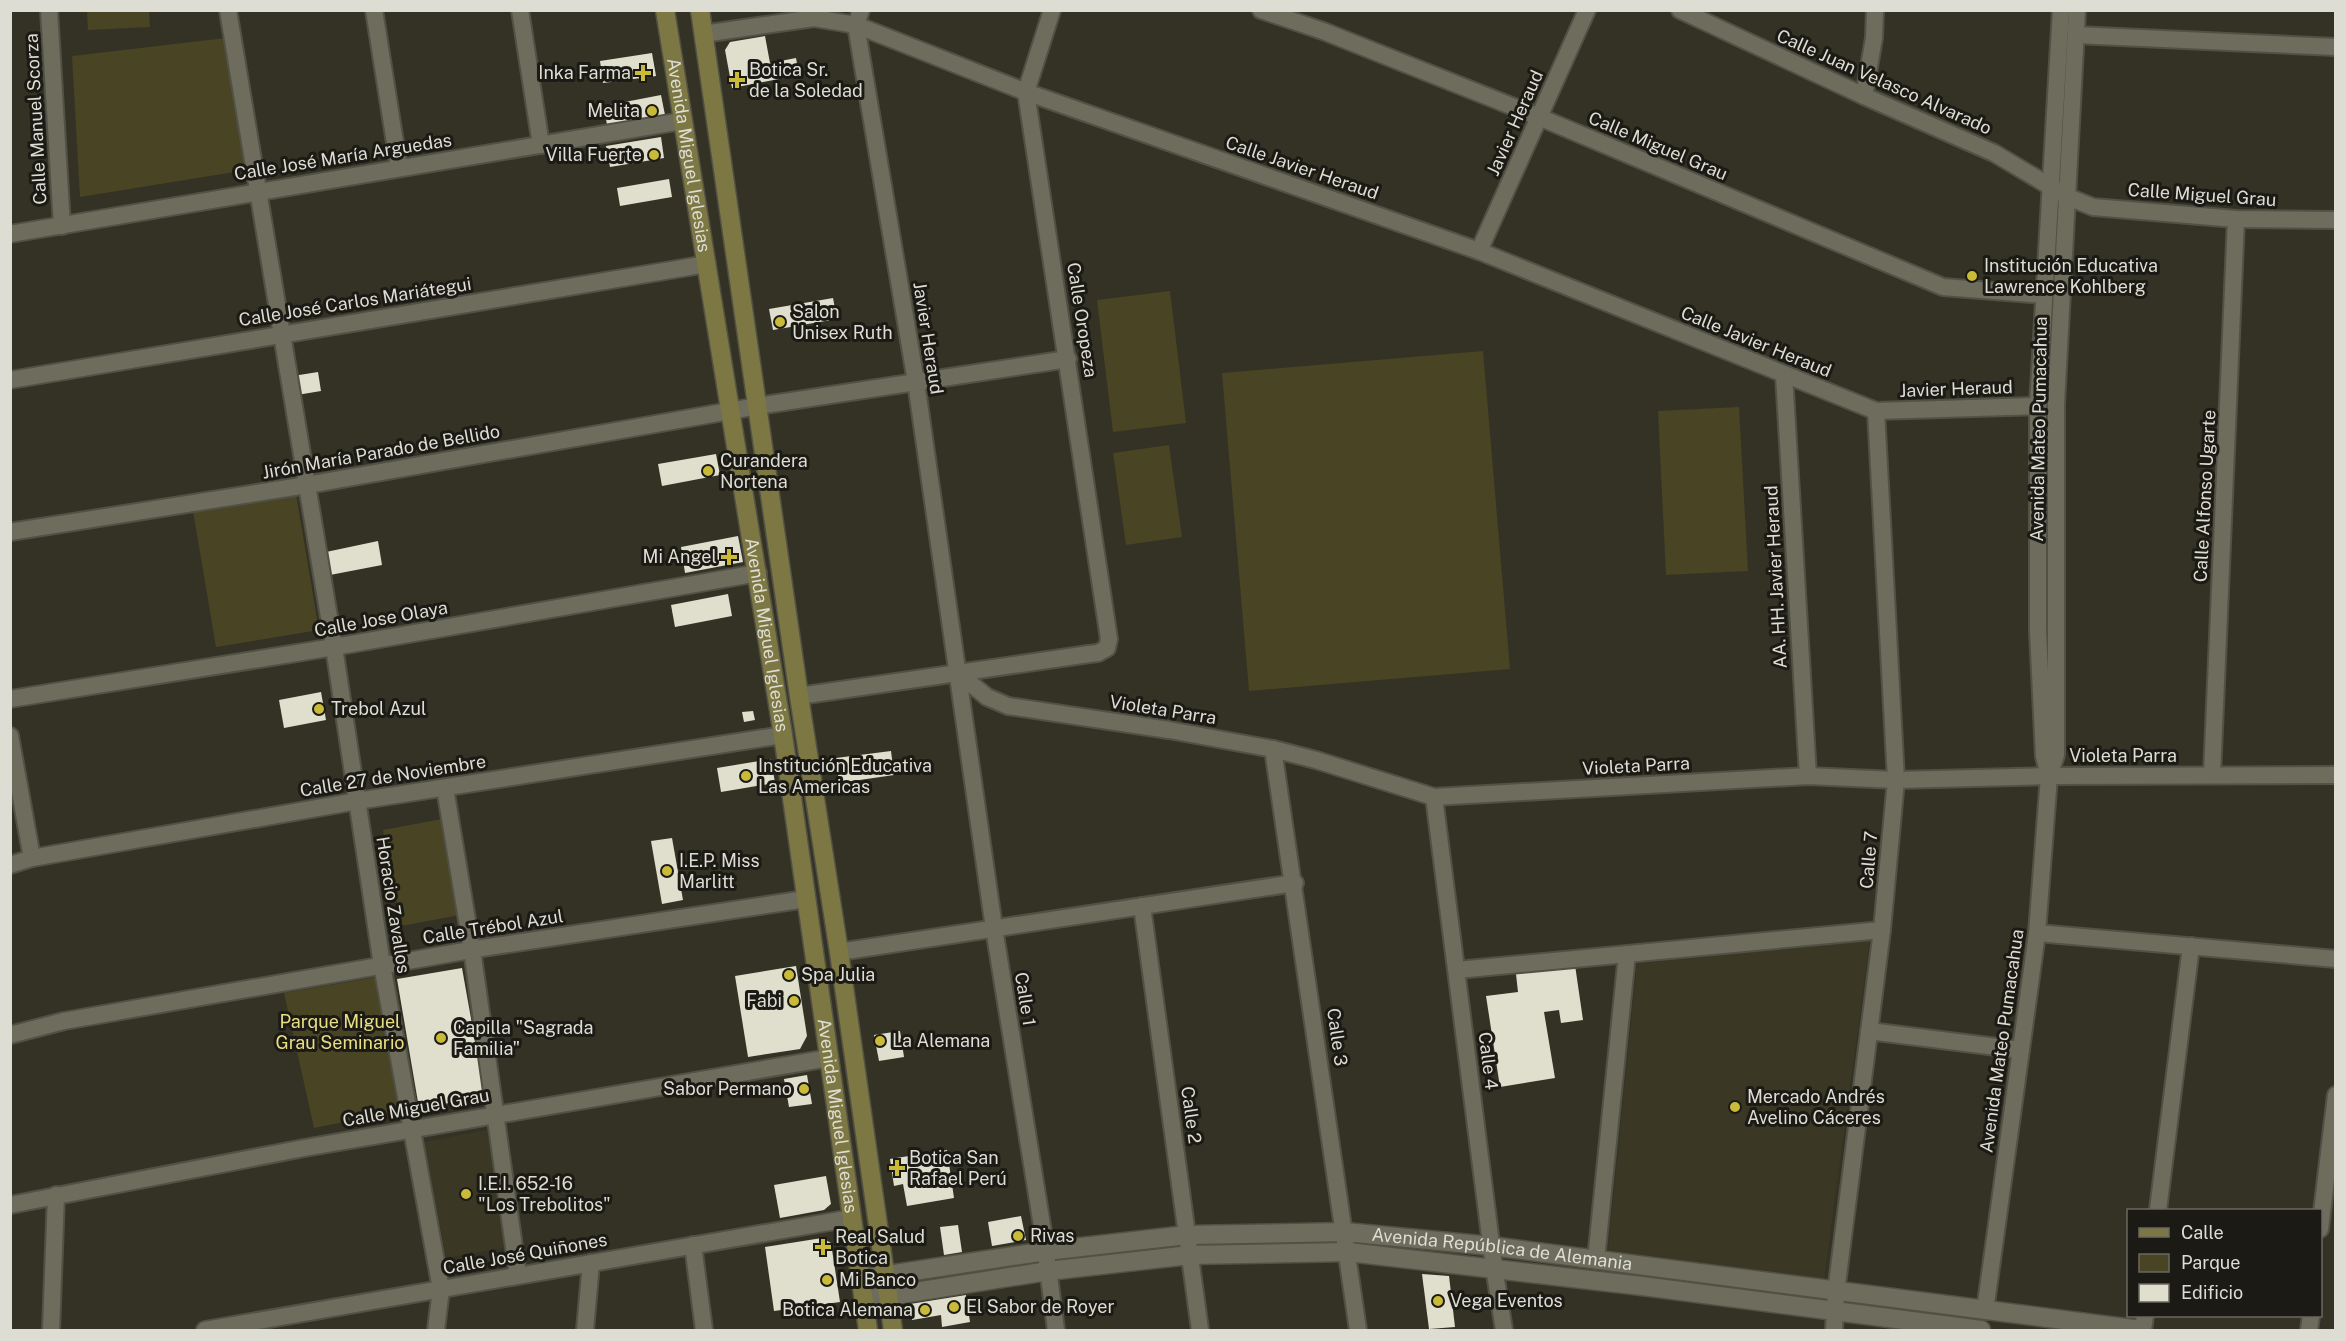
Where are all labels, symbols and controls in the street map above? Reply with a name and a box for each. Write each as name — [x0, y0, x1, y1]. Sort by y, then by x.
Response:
street label: Calle Juan Velasco Alvarado — [1774, 25, 1995, 138]
street label: Calle Manuel Scorza — [21, 33, 50, 205]
street label: Avenida Miguel Iglesias — [663, 56, 715, 254]
place label: Botica Sr. de la Soledad — [749, 59, 863, 101]
place label: Inka Farma — [538, 62, 631, 83]
marker: Inka Farma — [636, 66, 650, 80]
street label: Javier Heraud — [1482, 67, 1547, 179]
marker: Botica Sr. de la Soledad — [730, 73, 744, 87]
place label: Melita — [587, 100, 640, 121]
marker: Melita — [645, 104, 659, 118]
street label: Calle Miguel Grau — [1586, 107, 1731, 184]
street label: Calle José María Arguedas — [233, 129, 453, 184]
street label: Calle Javier Heraud — [1223, 131, 1381, 204]
place label: Villa Fuerte — [546, 144, 642, 165]
marker: Villa Fuerte — [647, 148, 661, 162]
street label: Calle Miguel Grau — [2127, 179, 2277, 210]
place label: Institución Educativa Lawrence Kohlberg — [1984, 255, 2158, 297]
street label: Calle Oropeza — [1063, 261, 1102, 379]
marker: Institución Educativa Lawrence Kohlberg — [1965, 269, 1979, 283]
street label: Calle José Carlos Mariátegui — [237, 273, 473, 330]
street label: Javier Heraud — [909, 280, 948, 396]
place label: Salon Unisex Ruth — [792, 301, 893, 343]
street label: Calle Javier Heraud — [1678, 302, 1834, 381]
marker: Salon Unisex Ruth — [773, 315, 787, 329]
street label: Avenida Mateo Pumacahua — [2026, 316, 2051, 542]
street label: Javier Heraud — [1899, 376, 2013, 401]
street label: Calle Alfonso Ugarte — [2190, 409, 2220, 583]
street label: Jirón María Parado de Bellido — [260, 420, 502, 483]
place label: Curandera Nortena — [720, 450, 808, 492]
marker: Curandera Nortena — [701, 464, 715, 478]
street label: AA. HH. Javier Heraud — [1760, 485, 1791, 669]
street label: Avenida Miguel Iglesias — [741, 536, 793, 733]
place label: Mi Angel — [643, 546, 717, 567]
marker: Mi Angel — [722, 550, 736, 564]
street label: Calle Jose Olaya — [313, 596, 449, 641]
street label: Violeta Parra — [1108, 691, 1218, 728]
place label: Trebol Azul — [331, 698, 426, 719]
marker: Trebol Azul — [312, 702, 326, 716]
street label: Violeta Parra — [2069, 745, 2177, 766]
street label: Calle 27 de Noviembre — [298, 750, 488, 801]
street label: Violeta Parra — [1582, 752, 1690, 779]
place label: Institución Educativa Las Americas — [758, 755, 932, 797]
marker: Institución Educativa Las Americas — [739, 769, 753, 783]
street label: Calle 7 — [1856, 830, 1881, 890]
street label: Horacio Zavallos — [372, 835, 415, 975]
place label: I.E.P. Miss Marlitt — [679, 850, 760, 892]
marker: I.E.P. Miss Marlitt — [660, 864, 674, 878]
street label: Calle Trébol Azul — [421, 905, 565, 948]
street label: Avenida Mateo Pumacahua — [1975, 928, 2028, 1154]
place label: Spa Julia — [801, 964, 875, 985]
marker: Spa Julia — [782, 968, 796, 982]
street label: Calle 1 — [1011, 971, 1040, 1027]
place label: Fabi — [746, 990, 782, 1011]
marker: Fabi — [787, 994, 801, 1008]
street label: Calle 3 — [1323, 1007, 1352, 1067]
park label: Parque Miguel Grau Seminario — [275, 1011, 405, 1053]
place label: Capilla "Sagrada Familia" — [453, 1017, 594, 1059]
street label: Avenida Miguel Iglesias — [814, 1017, 862, 1214]
place label: La Alemana — [892, 1030, 990, 1051]
marker: Capilla "Sagrada Familia" — [434, 1031, 448, 1045]
street label: Calle 4 — [1475, 1031, 1502, 1091]
marker: La Alemana — [873, 1034, 887, 1048]
place label: Sabor Permano — [663, 1078, 792, 1099]
marker: Sabor Permano — [797, 1082, 811, 1096]
street label: Calle Miguel Grau — [341, 1084, 491, 1131]
street label: Calle 2 — [1177, 1085, 1206, 1145]
place label: Mercado Andrés Avelino Cáceres — [1747, 1086, 1885, 1128]
marker: Mercado Andrés Avelino Cáceres — [1728, 1100, 1742, 1114]
place label: Botica San Rafael Perú — [909, 1147, 1007, 1189]
marker: Botica San Rafael Perú — [890, 1161, 904, 1175]
place label: I.E.I. 652-16 "Los Trebolitos" — [478, 1173, 611, 1215]
marker: I.E.I. 652-16 "Los Trebolitos" — [459, 1187, 473, 1201]
legend — [2127, 1209, 2322, 1317]
text: Calle — [2181, 1222, 2224, 1243]
street label: Avenida República de Alemania — [1371, 1224, 1634, 1274]
place label: Rivas — [1030, 1225, 1074, 1246]
place label: Real Salud Botica — [835, 1226, 925, 1268]
street label: Calle José Quiñones — [441, 1229, 609, 1278]
marker: Rivas — [1011, 1229, 1025, 1243]
marker: Real Salud Botica — [816, 1240, 830, 1254]
text: Parque — [2181, 1252, 2241, 1273]
place label: Mi Banco — [839, 1269, 916, 1290]
marker: Mi Banco — [820, 1273, 834, 1287]
text: Edificio — [2181, 1282, 2243, 1303]
place label: Vega Eventos — [1450, 1290, 1563, 1311]
marker: Vega Eventos — [1431, 1294, 1445, 1308]
place label: El Sabor de Royer — [966, 1296, 1115, 1317]
place label: Botica Alemana — [782, 1299, 913, 1320]
marker: El Sabor de Royer — [947, 1300, 961, 1314]
marker: Botica Alemana — [918, 1303, 932, 1317]

